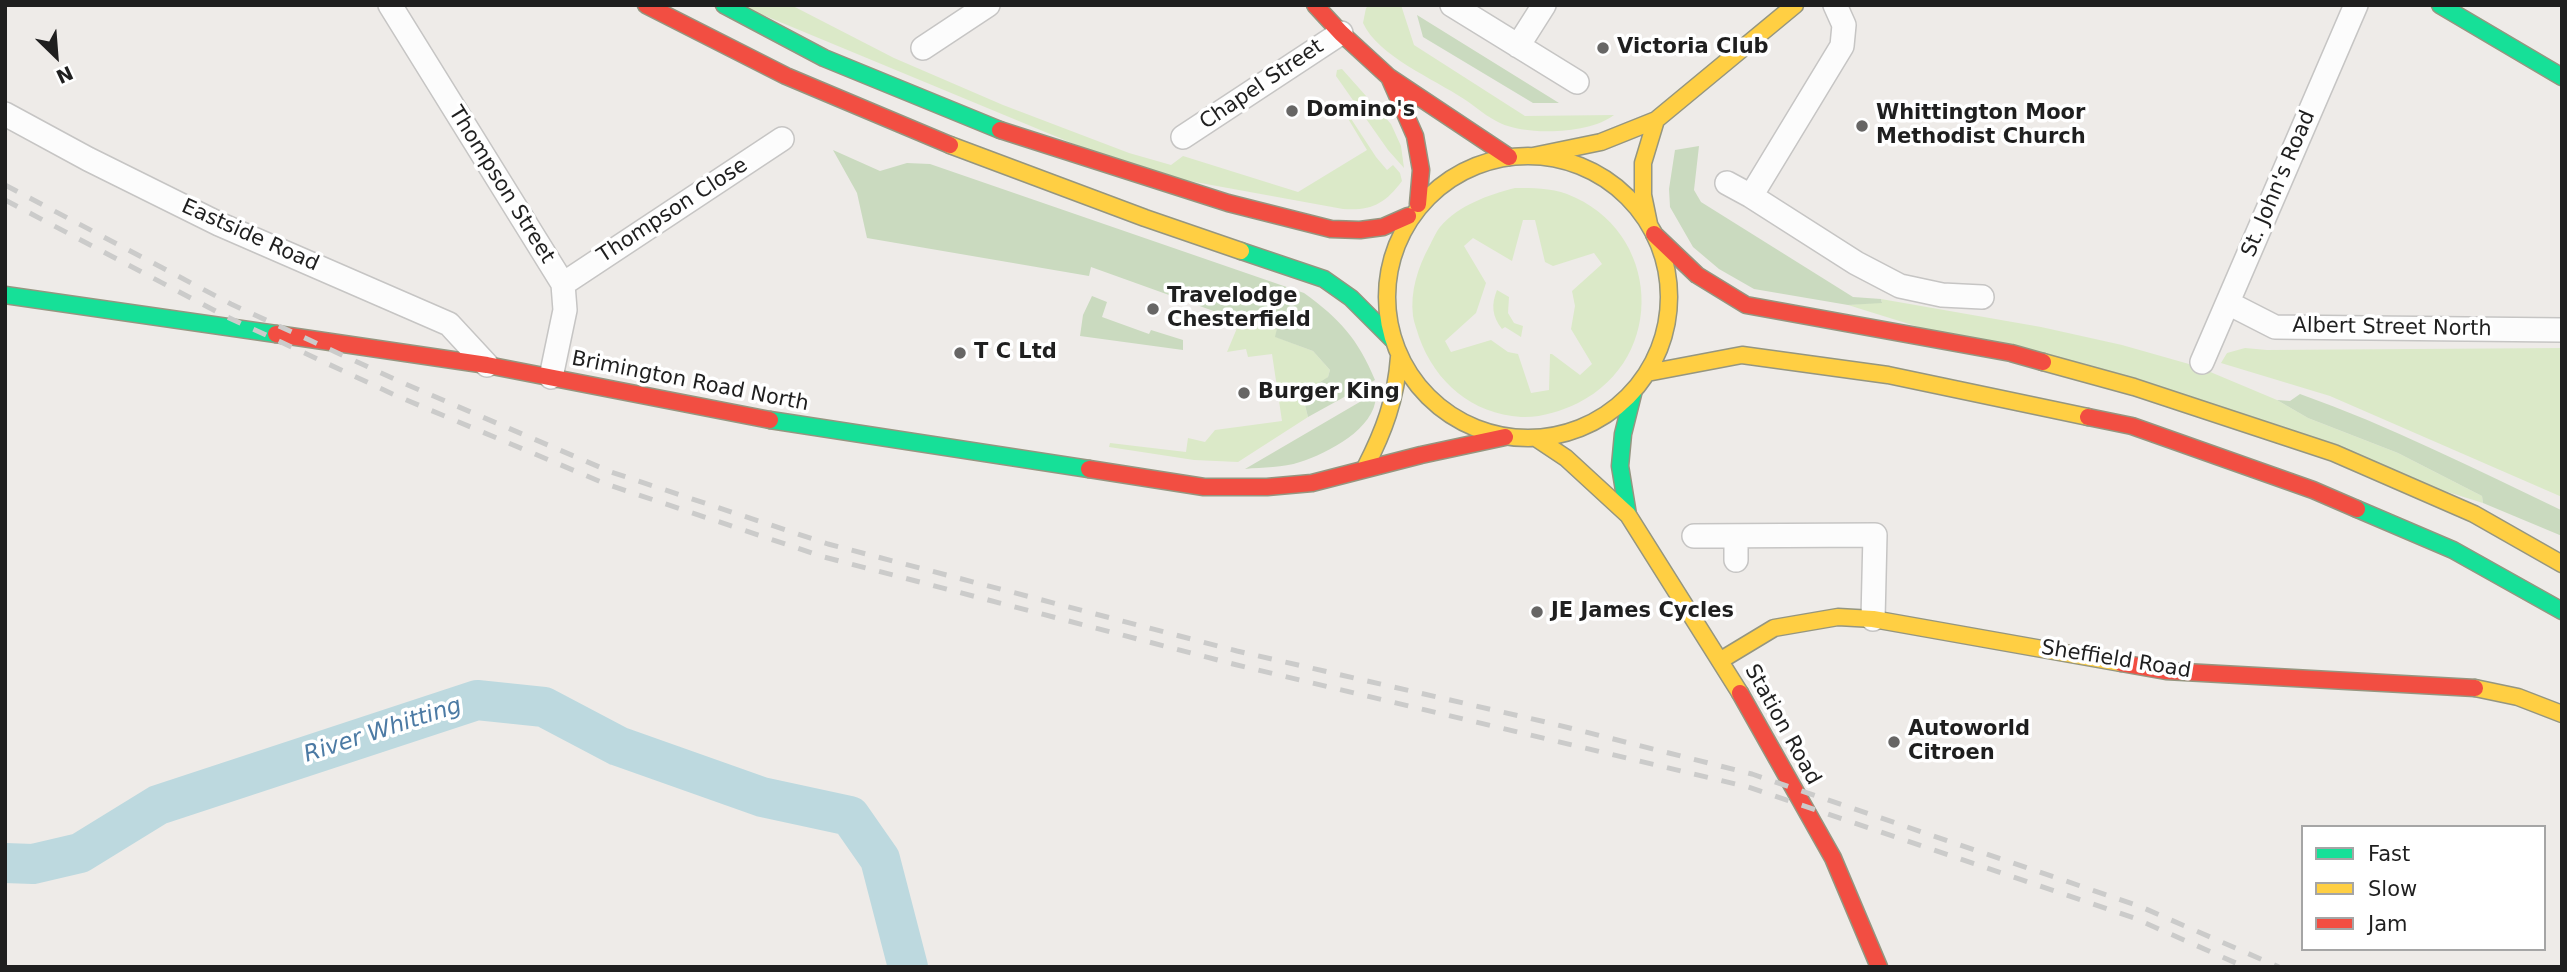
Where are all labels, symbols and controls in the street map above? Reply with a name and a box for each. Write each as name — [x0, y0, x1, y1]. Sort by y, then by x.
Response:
north arrow — [21, 21, 91, 91]
street label: Chapel Street — [1196, 34, 1328, 136]
place label: Victoria Club — [1617, 35, 1769, 61]
marker: Victoria Club — [1595, 40, 1611, 56]
text: N — [53, 62, 77, 88]
place label: Domino's — [1306, 98, 1415, 124]
place label: Whittington Moor Methodist Church — [1876, 101, 2086, 151]
street label: Thompson Street — [443, 102, 559, 268]
marker: Domino's — [1284, 103, 1300, 119]
street label: St. John's Road — [2237, 107, 2321, 261]
marker: Whittington Moor Methodist Church — [1854, 118, 1870, 134]
street label: Thompson Close — [593, 153, 753, 269]
street label: Eastside Road — [177, 194, 323, 278]
place label: Travelodge Chesterfield — [1167, 284, 1311, 334]
marker: Travelodge Chesterfield — [1145, 301, 1161, 317]
street label: Albert Street North — [2292, 314, 2492, 342]
place label: T C Ltd — [974, 340, 1057, 366]
marker: T C Ltd — [952, 345, 968, 361]
street label: Brimington Road North — [569, 347, 811, 417]
place label: Burger King — [1258, 380, 1400, 406]
marker: Burger King — [1236, 385, 1252, 401]
place label: JE James Cycles — [1551, 599, 1734, 625]
marker: JE James Cycles — [1529, 604, 1545, 620]
street label: Sheffield Road — [2039, 636, 2193, 684]
street label: Station Road — [1738, 660, 1826, 790]
water label: River Whitting — [301, 693, 465, 769]
place label: Autoworld Citroen — [1908, 717, 2030, 767]
marker: Autoworld Citroen — [1886, 734, 1902, 750]
legend — [2301, 825, 2546, 951]
text: Fast — [2368, 842, 2410, 866]
text: Slow — [2368, 877, 2417, 901]
text: Jam — [2368, 912, 2408, 936]

